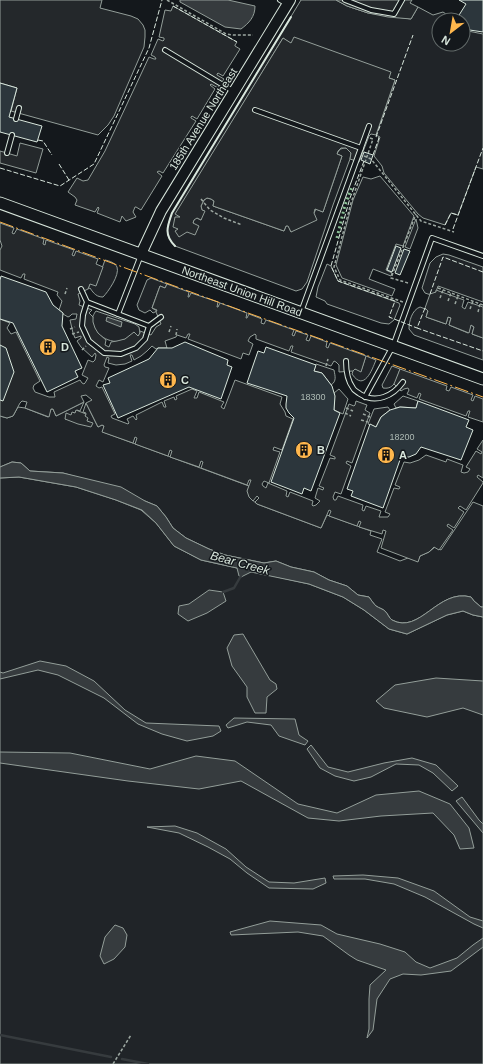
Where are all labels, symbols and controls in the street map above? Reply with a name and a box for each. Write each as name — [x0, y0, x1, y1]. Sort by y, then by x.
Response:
north arrow — [431, 12, 471, 52]
text: N — [439, 33, 452, 48]
street label: 185th Avenue Northeast — [167, 66, 239, 172]
street label: Northeast Union Hill Road — [180, 264, 304, 318]
building icon: D — [38, 337, 58, 357]
place label: D — [61, 341, 69, 353]
building icon: C — [158, 370, 178, 390]
place label: C — [181, 374, 189, 386]
house number: 18300 — [300, 392, 326, 402]
house number: 18200 — [389, 432, 415, 442]
building icon: B — [294, 440, 314, 460]
place label: B — [317, 444, 325, 456]
building icon: A — [376, 445, 396, 465]
place label: A — [399, 449, 407, 461]
water label: Bear Creek — [209, 548, 272, 578]

